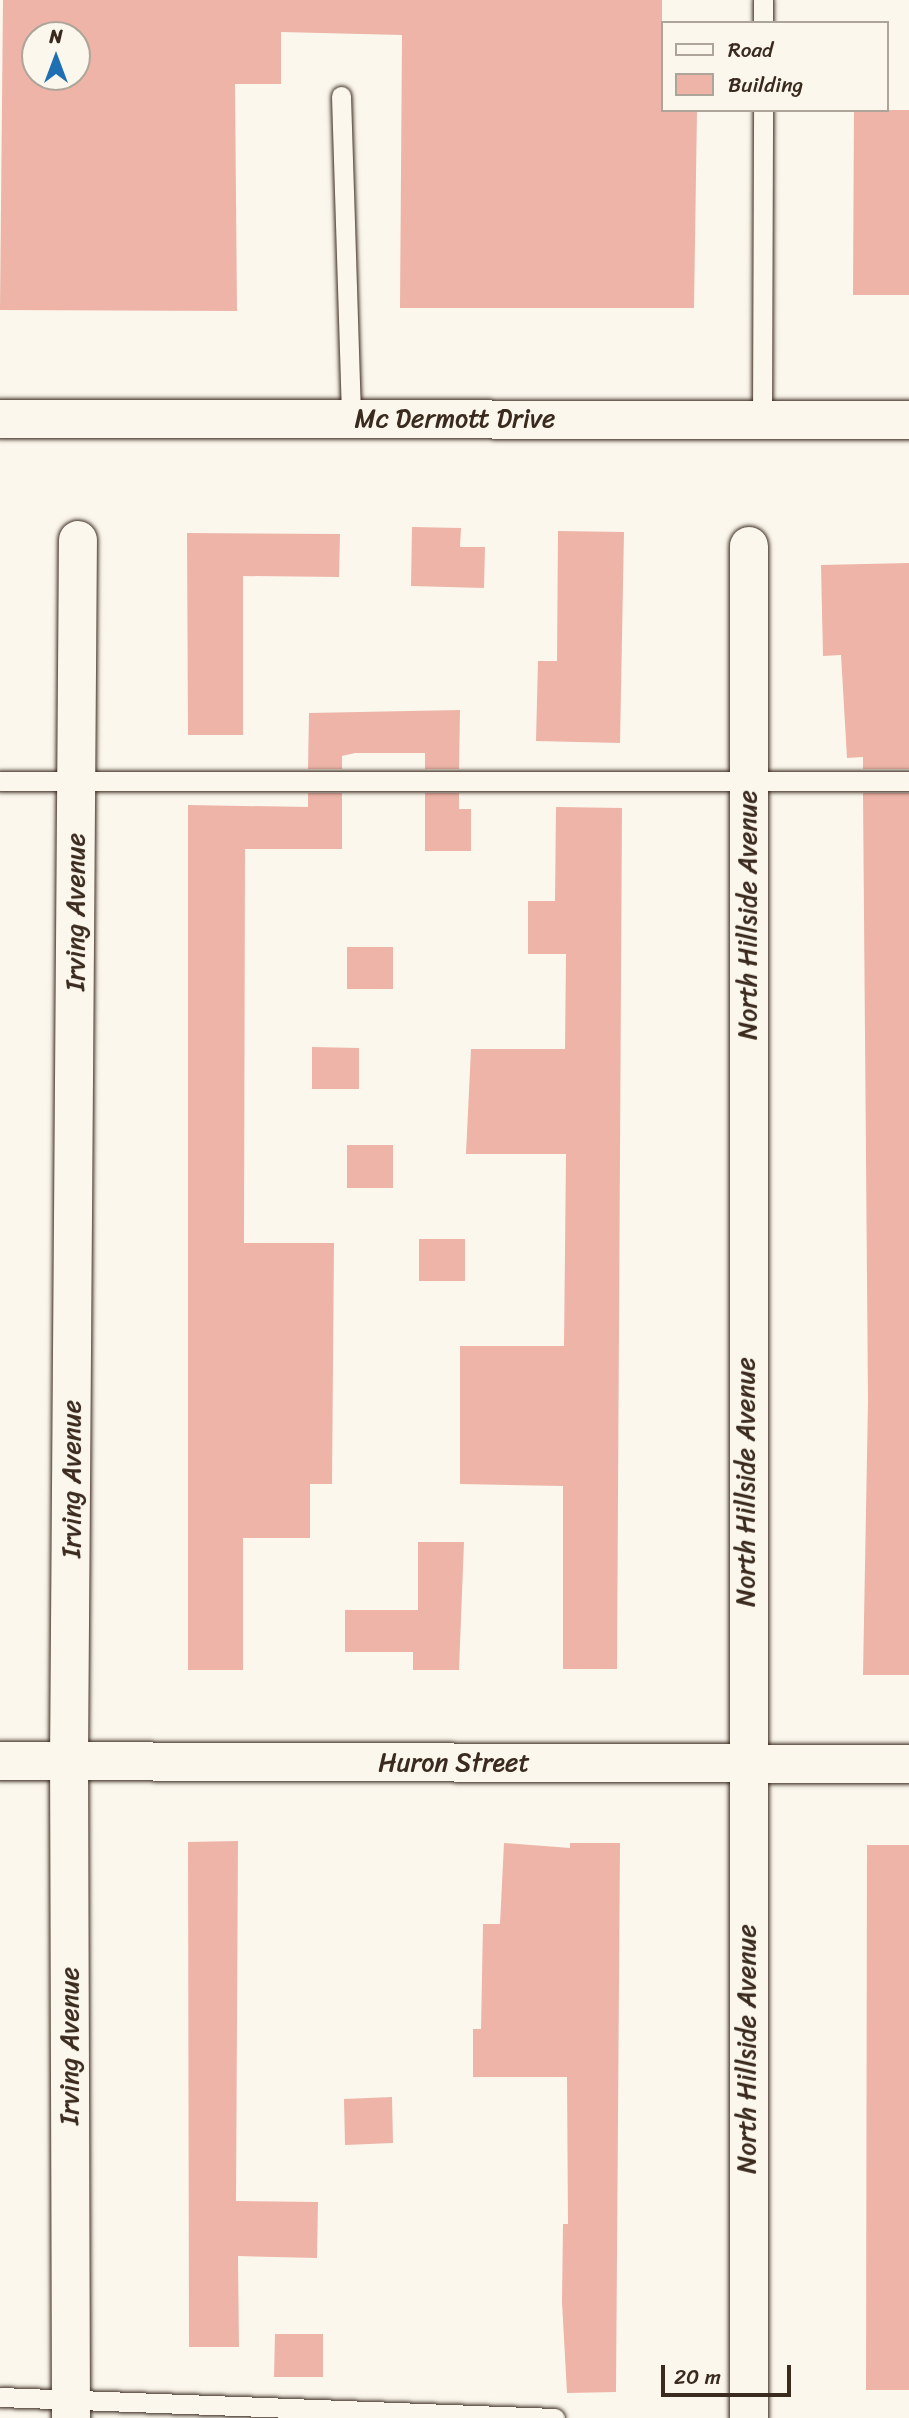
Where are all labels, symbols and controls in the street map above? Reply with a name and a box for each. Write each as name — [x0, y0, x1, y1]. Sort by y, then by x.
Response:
text: N — [49, 20, 63, 53]
north arrow — [21, 21, 91, 91]
legend — [660, 21, 888, 112]
text: Road — [728, 31, 773, 69]
text: Building — [728, 66, 803, 104]
street label: Mc Dermott Drive — [355, 403, 555, 435]
street label: North Hillside Avenue — [732, 791, 764, 1039]
street label: Irving Avenue — [60, 833, 92, 991]
street label: North Hillside Avenue — [730, 1358, 762, 1606]
street label: Irving Avenue — [56, 1400, 88, 1558]
street label: Huron Street — [378, 1747, 530, 1779]
street label: North Hillside Avenue — [731, 1925, 763, 2173]
street label: Irving Avenue — [54, 1967, 86, 2125]
scale bar — [664, 2352, 794, 2396]
text: 20 m — [674, 2358, 721, 2396]

